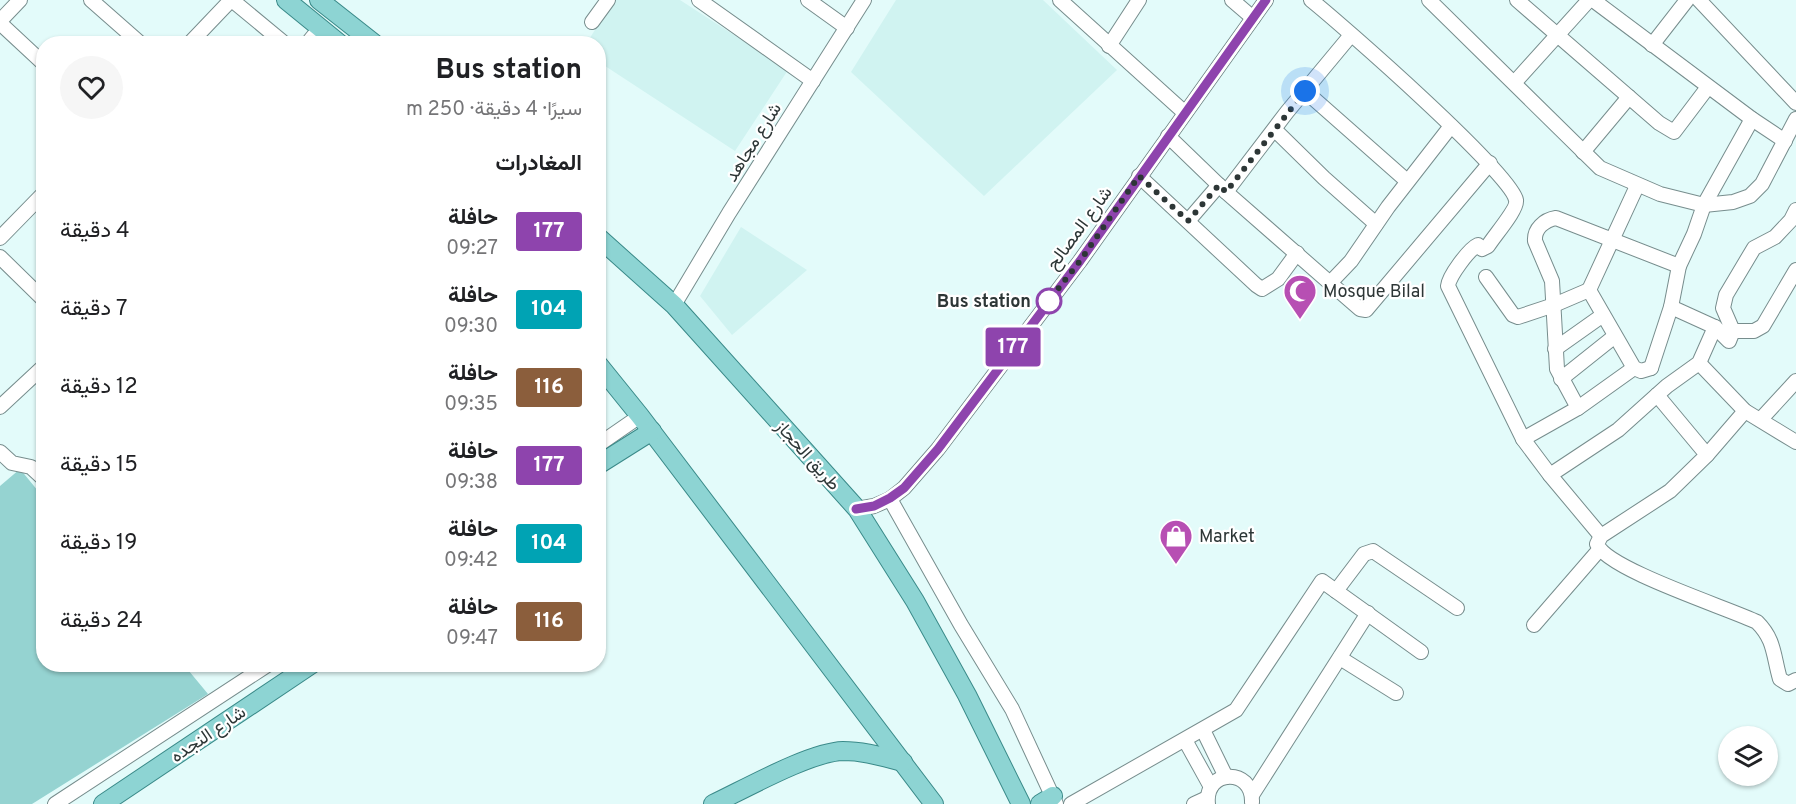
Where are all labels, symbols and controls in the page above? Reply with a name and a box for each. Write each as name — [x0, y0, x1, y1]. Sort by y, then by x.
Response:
text: Bus station — [435, 53, 582, 89]
button: heart — [60, 56, 123, 119]
your location — [1290, 76, 1320, 106]
text: سيرًا · 4 دقيقة · 250 m — [406, 97, 582, 123]
street label: شارع مجاهد — [721, 99, 788, 187]
text: المغادرات — [496, 151, 582, 178]
street label: شارع المصالح — [1042, 183, 1118, 275]
text: حافلة — [448, 205, 498, 232]
text: 4 دقيقة — [60, 218, 130, 245]
text: 177 — [534, 218, 564, 245]
text: 09:27 — [446, 236, 498, 262]
mosque icon: Mosque Bilal — [1282, 273, 1318, 320]
place label: Mosque Bilal — [1323, 281, 1425, 304]
text: حافلة — [448, 283, 498, 310]
marker: Bus station — [1036, 288, 1062, 314]
place label: Bus station — [937, 291, 1031, 314]
text: 7 دقيقة — [60, 296, 128, 323]
text: 104 — [531, 296, 567, 323]
text: 09:30 — [444, 314, 498, 340]
line badge: 177 — [978, 328, 1048, 366]
text: 177 — [998, 334, 1028, 361]
text: حافلة — [448, 361, 498, 388]
text: 12 دقيقة — [60, 374, 138, 401]
text: 116 — [534, 374, 564, 401]
text: 09:35 — [444, 392, 498, 418]
street label: طريق الحجاز — [769, 415, 845, 496]
text: حافلة — [448, 439, 498, 466]
text: 15 دقيقة — [60, 452, 138, 479]
text: 177 — [534, 452, 564, 479]
text: 09:38 — [444, 470, 498, 496]
text: حافلة — [448, 517, 498, 544]
shop icon: Market — [1158, 518, 1194, 565]
place label: Market — [1199, 526, 1255, 549]
text: 19 دقيقة — [60, 530, 137, 557]
text: 104 — [531, 530, 567, 557]
text: 09:42 — [444, 548, 498, 574]
text: حافلة — [448, 595, 498, 622]
text: 24 دقيقة — [60, 608, 143, 635]
text: 116 — [534, 608, 564, 635]
text: 09:47 — [446, 626, 498, 652]
street label: شارع النجده — [167, 702, 251, 769]
map controls — [1718, 726, 1778, 786]
button: layers — [1718, 726, 1778, 786]

